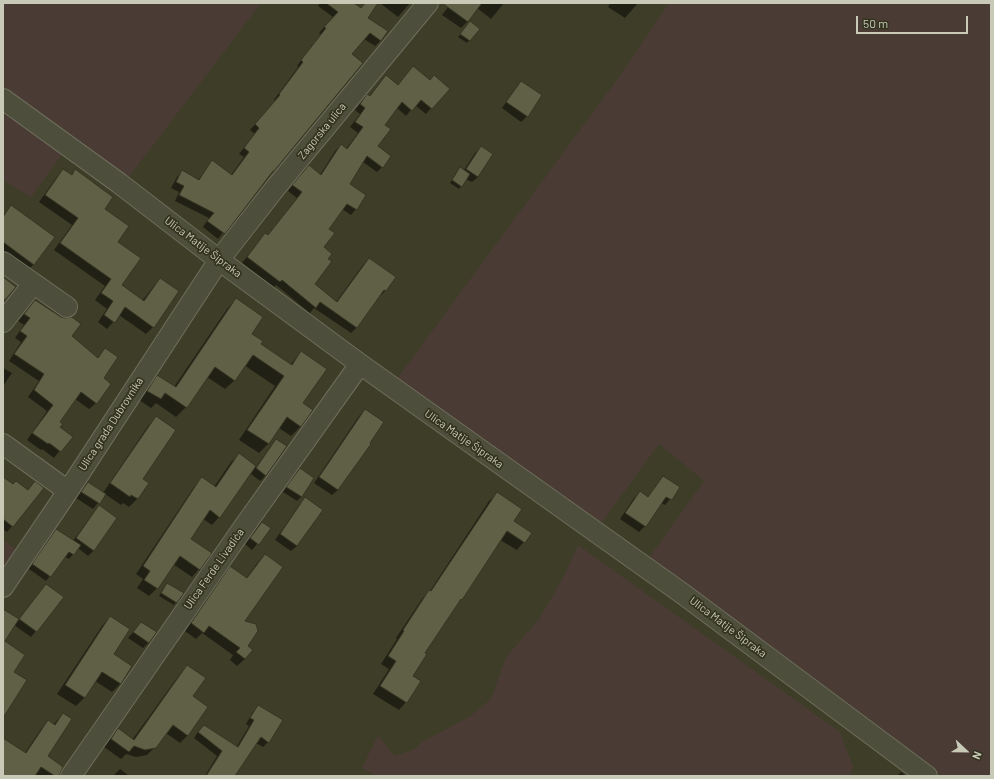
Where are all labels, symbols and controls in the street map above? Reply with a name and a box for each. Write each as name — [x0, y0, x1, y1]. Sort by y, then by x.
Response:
scale bar — [858, 8, 970, 34]
text: 50 m — [863, 16, 888, 30]
street label: Zagorska ulica — [295, 100, 349, 162]
street label: Ulica Matije Šipraka — [162, 214, 244, 280]
street label: Ulica grada Dubrovnika — [76, 375, 146, 473]
street label: Ulica Matije Šipraka — [422, 407, 506, 471]
street label: Ulica Ferde Livadića — [181, 526, 247, 612]
street label: Ulica Matije Šipraka — [687, 594, 769, 660]
north arrow — [946, 731, 986, 771]
text: N — [970, 750, 985, 762]

